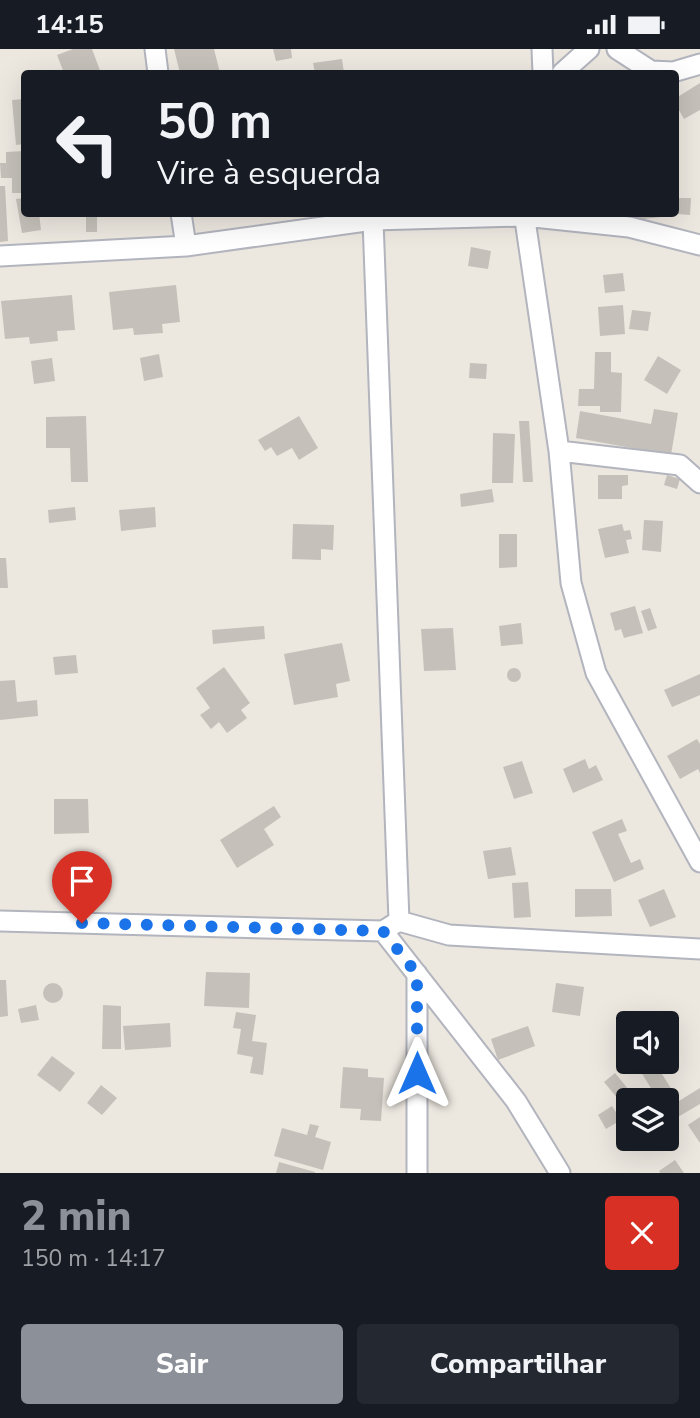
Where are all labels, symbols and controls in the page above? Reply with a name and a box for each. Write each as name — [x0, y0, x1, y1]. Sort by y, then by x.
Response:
text: 14:15 — [35, 7, 104, 42]
text: 50 m — [157, 88, 272, 155]
icon: left — [42, 98, 133, 189]
text: Vire à esquerda — [157, 152, 381, 195]
pin — [52, 851, 112, 923]
icon: arrive — [63, 862, 101, 900]
map controls — [616, 1011, 679, 1151]
button: sound — [616, 1011, 679, 1074]
position arrow — [380, 1036, 454, 1110]
button: layers — [616, 1088, 679, 1151]
text: 2 min — [21, 1188, 131, 1245]
button: close — [605, 1196, 679, 1270]
text: 150 m · 14:17 — [21, 1243, 166, 1274]
button: Sair — [21, 1324, 343, 1404]
button: Compartilhar — [357, 1324, 679, 1404]

